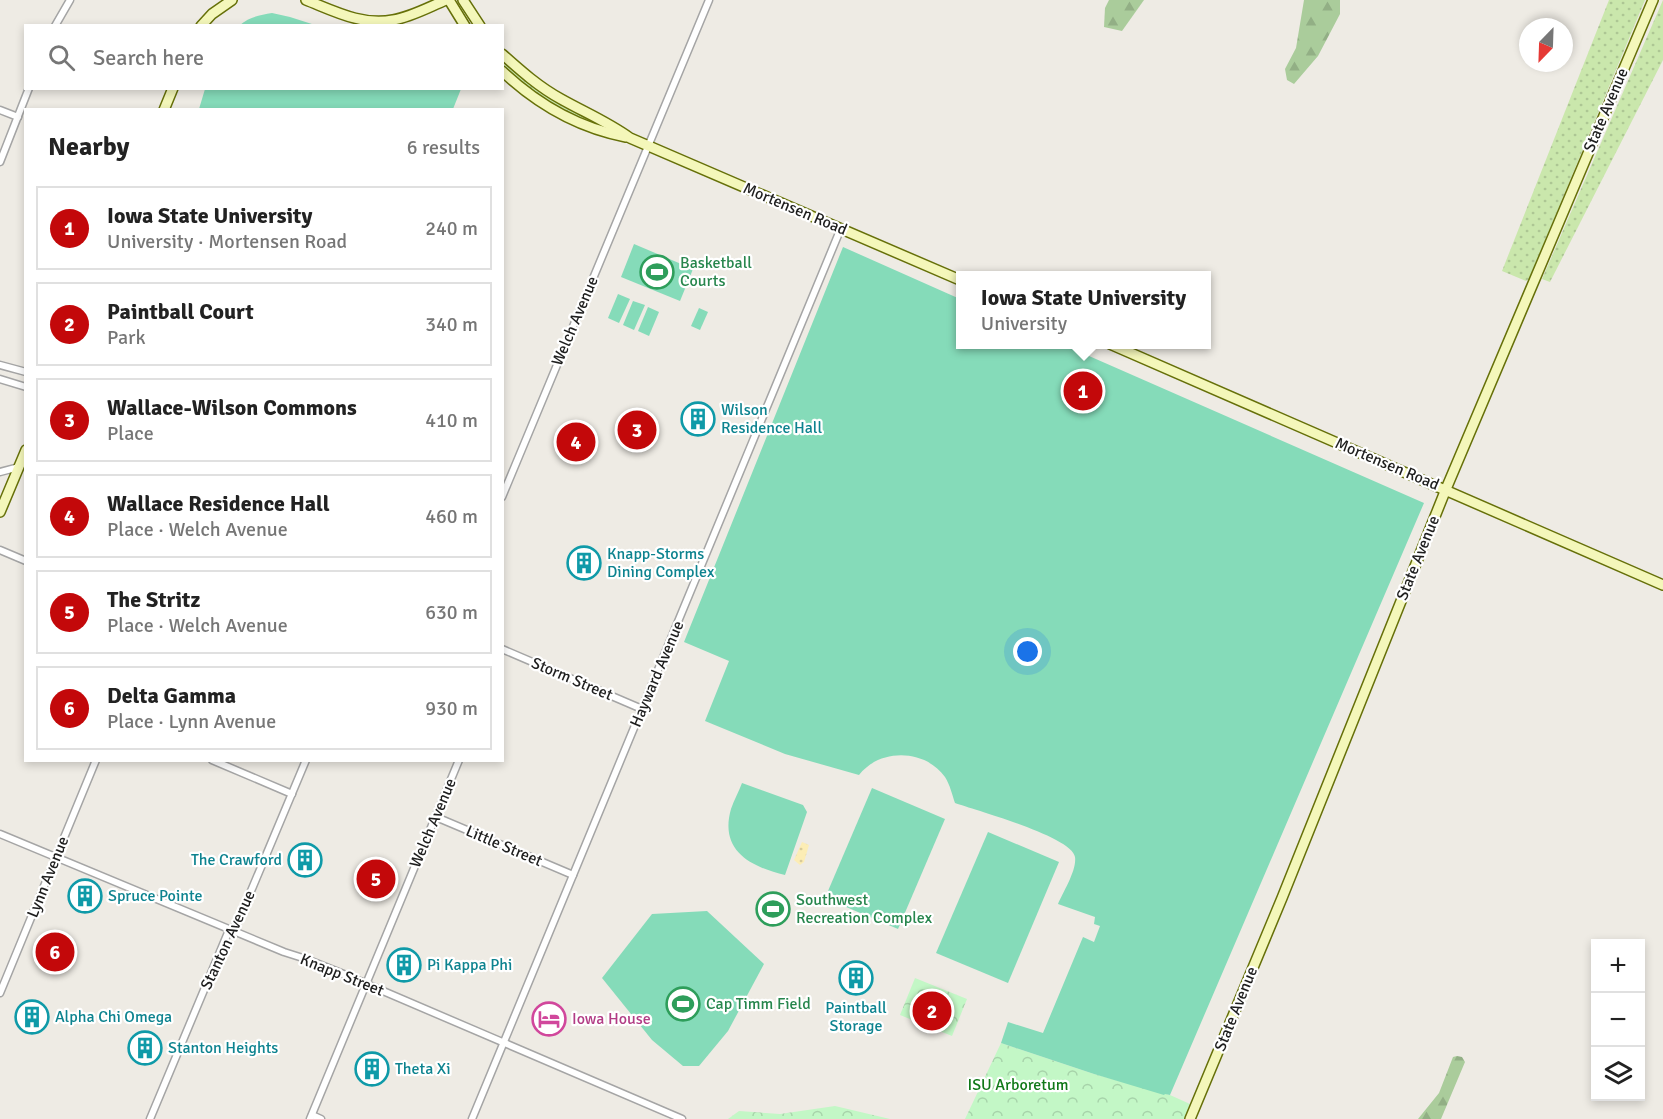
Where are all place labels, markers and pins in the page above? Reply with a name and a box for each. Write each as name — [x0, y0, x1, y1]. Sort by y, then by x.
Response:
place label: Basketball Courts — [680, 253, 752, 291]
sports icon: Basketball Courts — [639, 254, 675, 290]
pin: 1 — [1064, 368, 1102, 414]
place label: Wilson Residence Hall — [721, 400, 822, 438]
building icon: Wilson Residence Hall — [680, 401, 716, 437]
pin: 3 — [618, 408, 656, 452]
pin: 4 — [556, 420, 596, 464]
place label: Knapp-Storms Dining Complex — [607, 544, 715, 582]
building icon: Knapp-Storms Dining Complex — [566, 545, 602, 581]
building icon: The Crawford — [287, 842, 323, 878]
place label: The Crawford — [191, 850, 282, 870]
pin: 5 — [356, 856, 395, 902]
building icon: Spruce Pointe — [67, 878, 103, 914]
place label: Spruce Pointe — [108, 886, 202, 906]
place label: Southwest Recreation Complex — [796, 890, 933, 928]
sports icon: Southwest Recreation Complex — [755, 891, 791, 927]
pin: 6 — [36, 930, 74, 974]
building icon: Pi Kappa Phi — [386, 947, 422, 983]
place label: Pi Kappa Phi — [427, 955, 512, 975]
building icon: Paintball Storage — [838, 960, 874, 996]
sports icon: Cap Timm Field — [665, 986, 701, 1022]
pin: 2 — [912, 988, 952, 1034]
place label: Cap Timm Field — [706, 994, 811, 1014]
place label: Paintball Storage — [825, 998, 887, 1036]
building icon: Alpha Chi Omega — [14, 999, 50, 1035]
hotel icon: Iowa House — [531, 1001, 567, 1037]
place label: Alpha Chi Omega — [55, 1007, 172, 1027]
place label: Iowa House — [572, 1009, 651, 1029]
building icon: Stanton Heights — [127, 1030, 163, 1066]
place label: Stanton Heights — [168, 1038, 278, 1058]
building icon: Theta Xi — [354, 1051, 390, 1087]
place label: Theta Xi — [395, 1059, 451, 1079]

